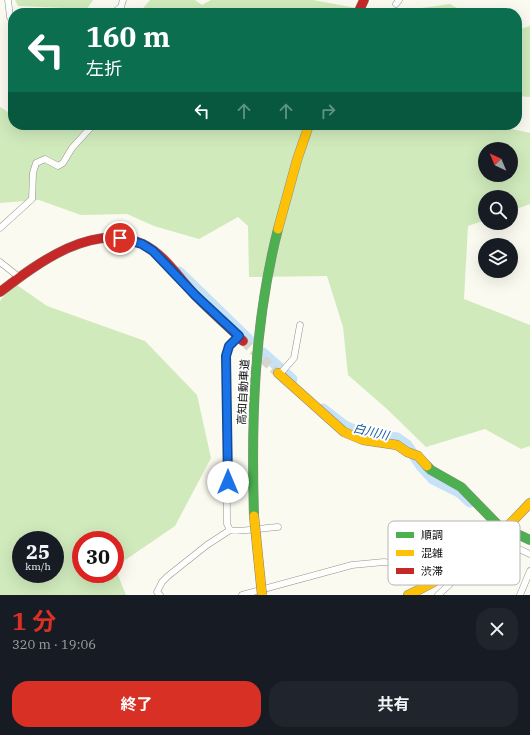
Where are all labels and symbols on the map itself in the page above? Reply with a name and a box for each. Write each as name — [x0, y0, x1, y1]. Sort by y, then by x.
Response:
north arrow — [478, 142, 518, 182]
pin — [103, 221, 137, 255]
street label: 高知自動車道 — [234, 359, 252, 425]
water label: 白川川 — [352, 420, 392, 443]
position arrow — [207, 461, 249, 503]
legend — [388, 521, 520, 585]
text: 順調 — [421, 528, 443, 542]
speed limit sign: 30 — [72, 531, 124, 583]
text: 混雑 — [421, 546, 443, 560]
text: 渋滞 — [421, 564, 443, 578]

